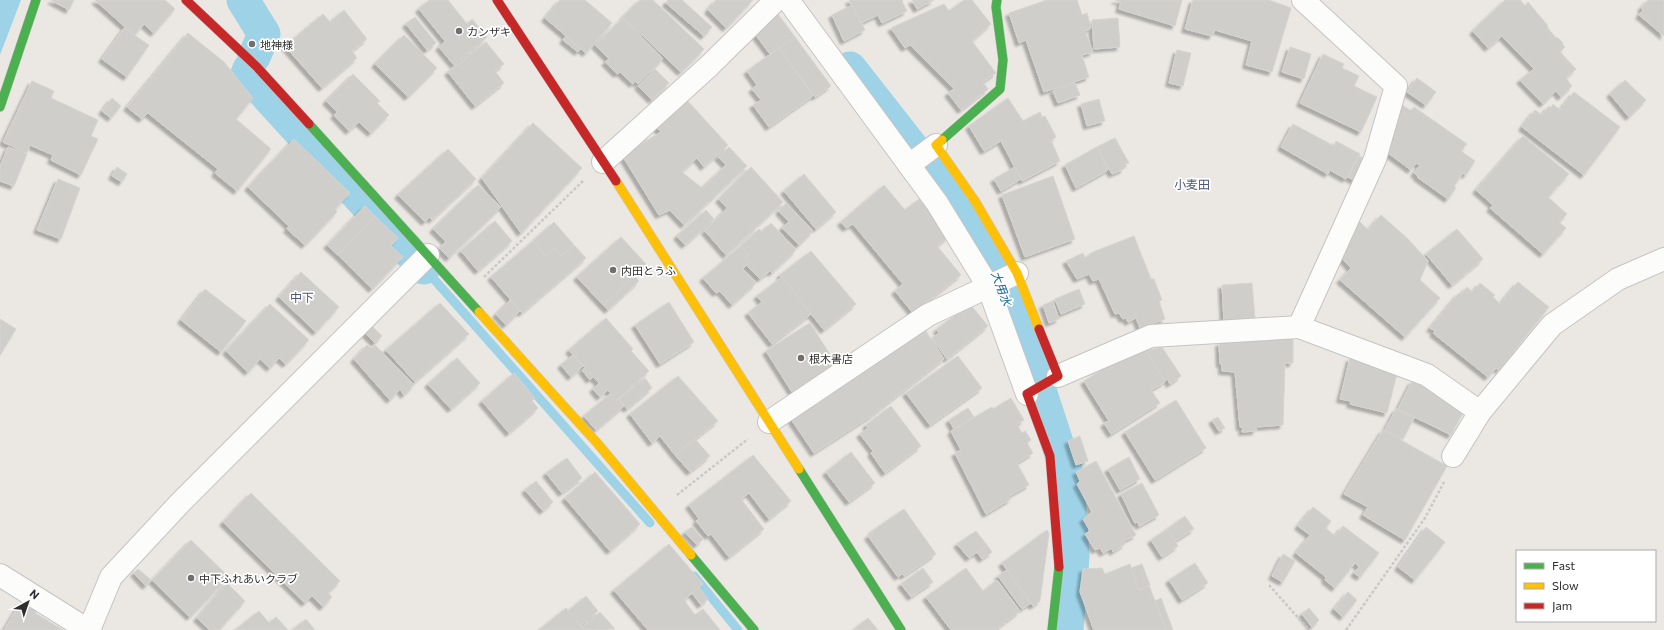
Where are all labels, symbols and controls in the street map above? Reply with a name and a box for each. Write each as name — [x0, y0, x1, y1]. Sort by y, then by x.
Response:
place label: カンザキ — [467, 25, 511, 38]
marker: カンザキ — [454, 26, 464, 36]
place label: 地神様 — [260, 38, 293, 51]
marker: 地神様 — [247, 39, 257, 49]
district label: 小麦田 — [1174, 177, 1210, 191]
place label: 内田とうふ — [621, 264, 676, 277]
marker: 内田とうふ — [608, 265, 618, 275]
water label: 大用水 — [989, 269, 1016, 309]
district label: 中下 — [290, 290, 314, 304]
place label: 根木書店 — [809, 352, 853, 365]
marker: 根木書店 — [796, 353, 806, 363]
legend — [1516, 550, 1656, 622]
text: Fast — [1552, 558, 1575, 572]
place label: 中下ふれあいクラブ — [199, 572, 298, 585]
marker: 中下ふれあいクラブ — [186, 573, 196, 583]
text: Slow — [1552, 578, 1579, 592]
north arrow — [8, 582, 48, 622]
text: N — [27, 586, 42, 602]
text: Jam — [1552, 598, 1572, 613]

